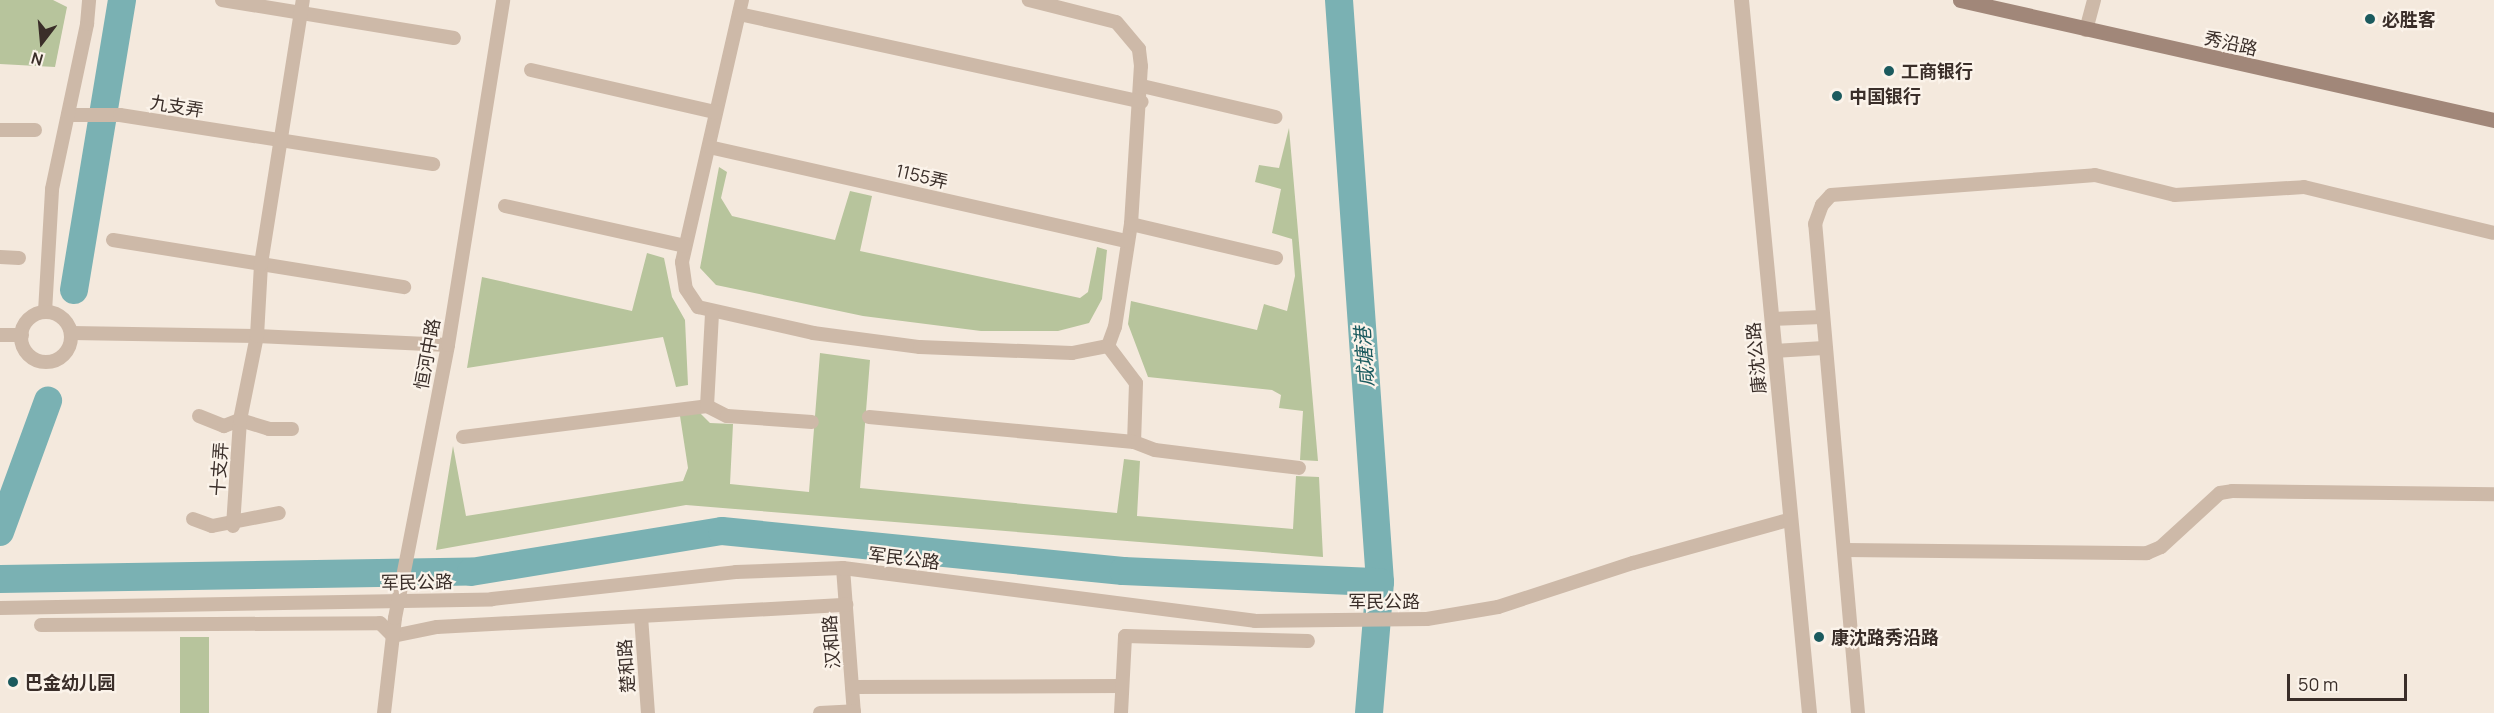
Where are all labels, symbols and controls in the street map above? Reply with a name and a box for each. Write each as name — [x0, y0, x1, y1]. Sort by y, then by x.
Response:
place label: 必胜客 — [2382, 8, 2436, 30]
north arrow — [12, 12, 72, 72]
marker: 必胜客 — [2363, 12, 2377, 26]
street label: 秀沿路 — [2202, 26, 2260, 60]
text: N — [28, 47, 46, 71]
place label: 工商银行 — [1901, 60, 1973, 82]
marker: 工商银行 — [1882, 64, 1896, 78]
place label: 中国银行 — [1849, 85, 1921, 107]
marker: 中国银行 — [1830, 89, 1844, 103]
street label: 九支弄 — [149, 91, 205, 121]
street label: 1155弄 — [894, 160, 950, 192]
street label: 恒河中路 — [410, 317, 444, 391]
street label: 康沈公路 — [1742, 321, 1770, 395]
water label: 咸塘港 — [1350, 326, 1378, 388]
street label: 十支弄 — [206, 441, 232, 497]
street label: 军民公路 — [867, 543, 941, 573]
street label: 军民公路 — [381, 571, 453, 593]
street label: 军民公路 — [1348, 590, 1420, 612]
street label: 汉和路 — [818, 614, 844, 670]
place label: 康沈路秀沿路 — [1831, 626, 1939, 648]
marker: 康沈路秀沿路 — [1812, 630, 1826, 644]
street label: 楚和路 — [613, 638, 639, 694]
scale bar — [2290, 662, 2410, 700]
place label: 巴金幼儿园 — [25, 671, 115, 693]
text: 50 m — [2298, 672, 2338, 696]
marker: 巴金幼儿园 — [6, 675, 20, 689]

